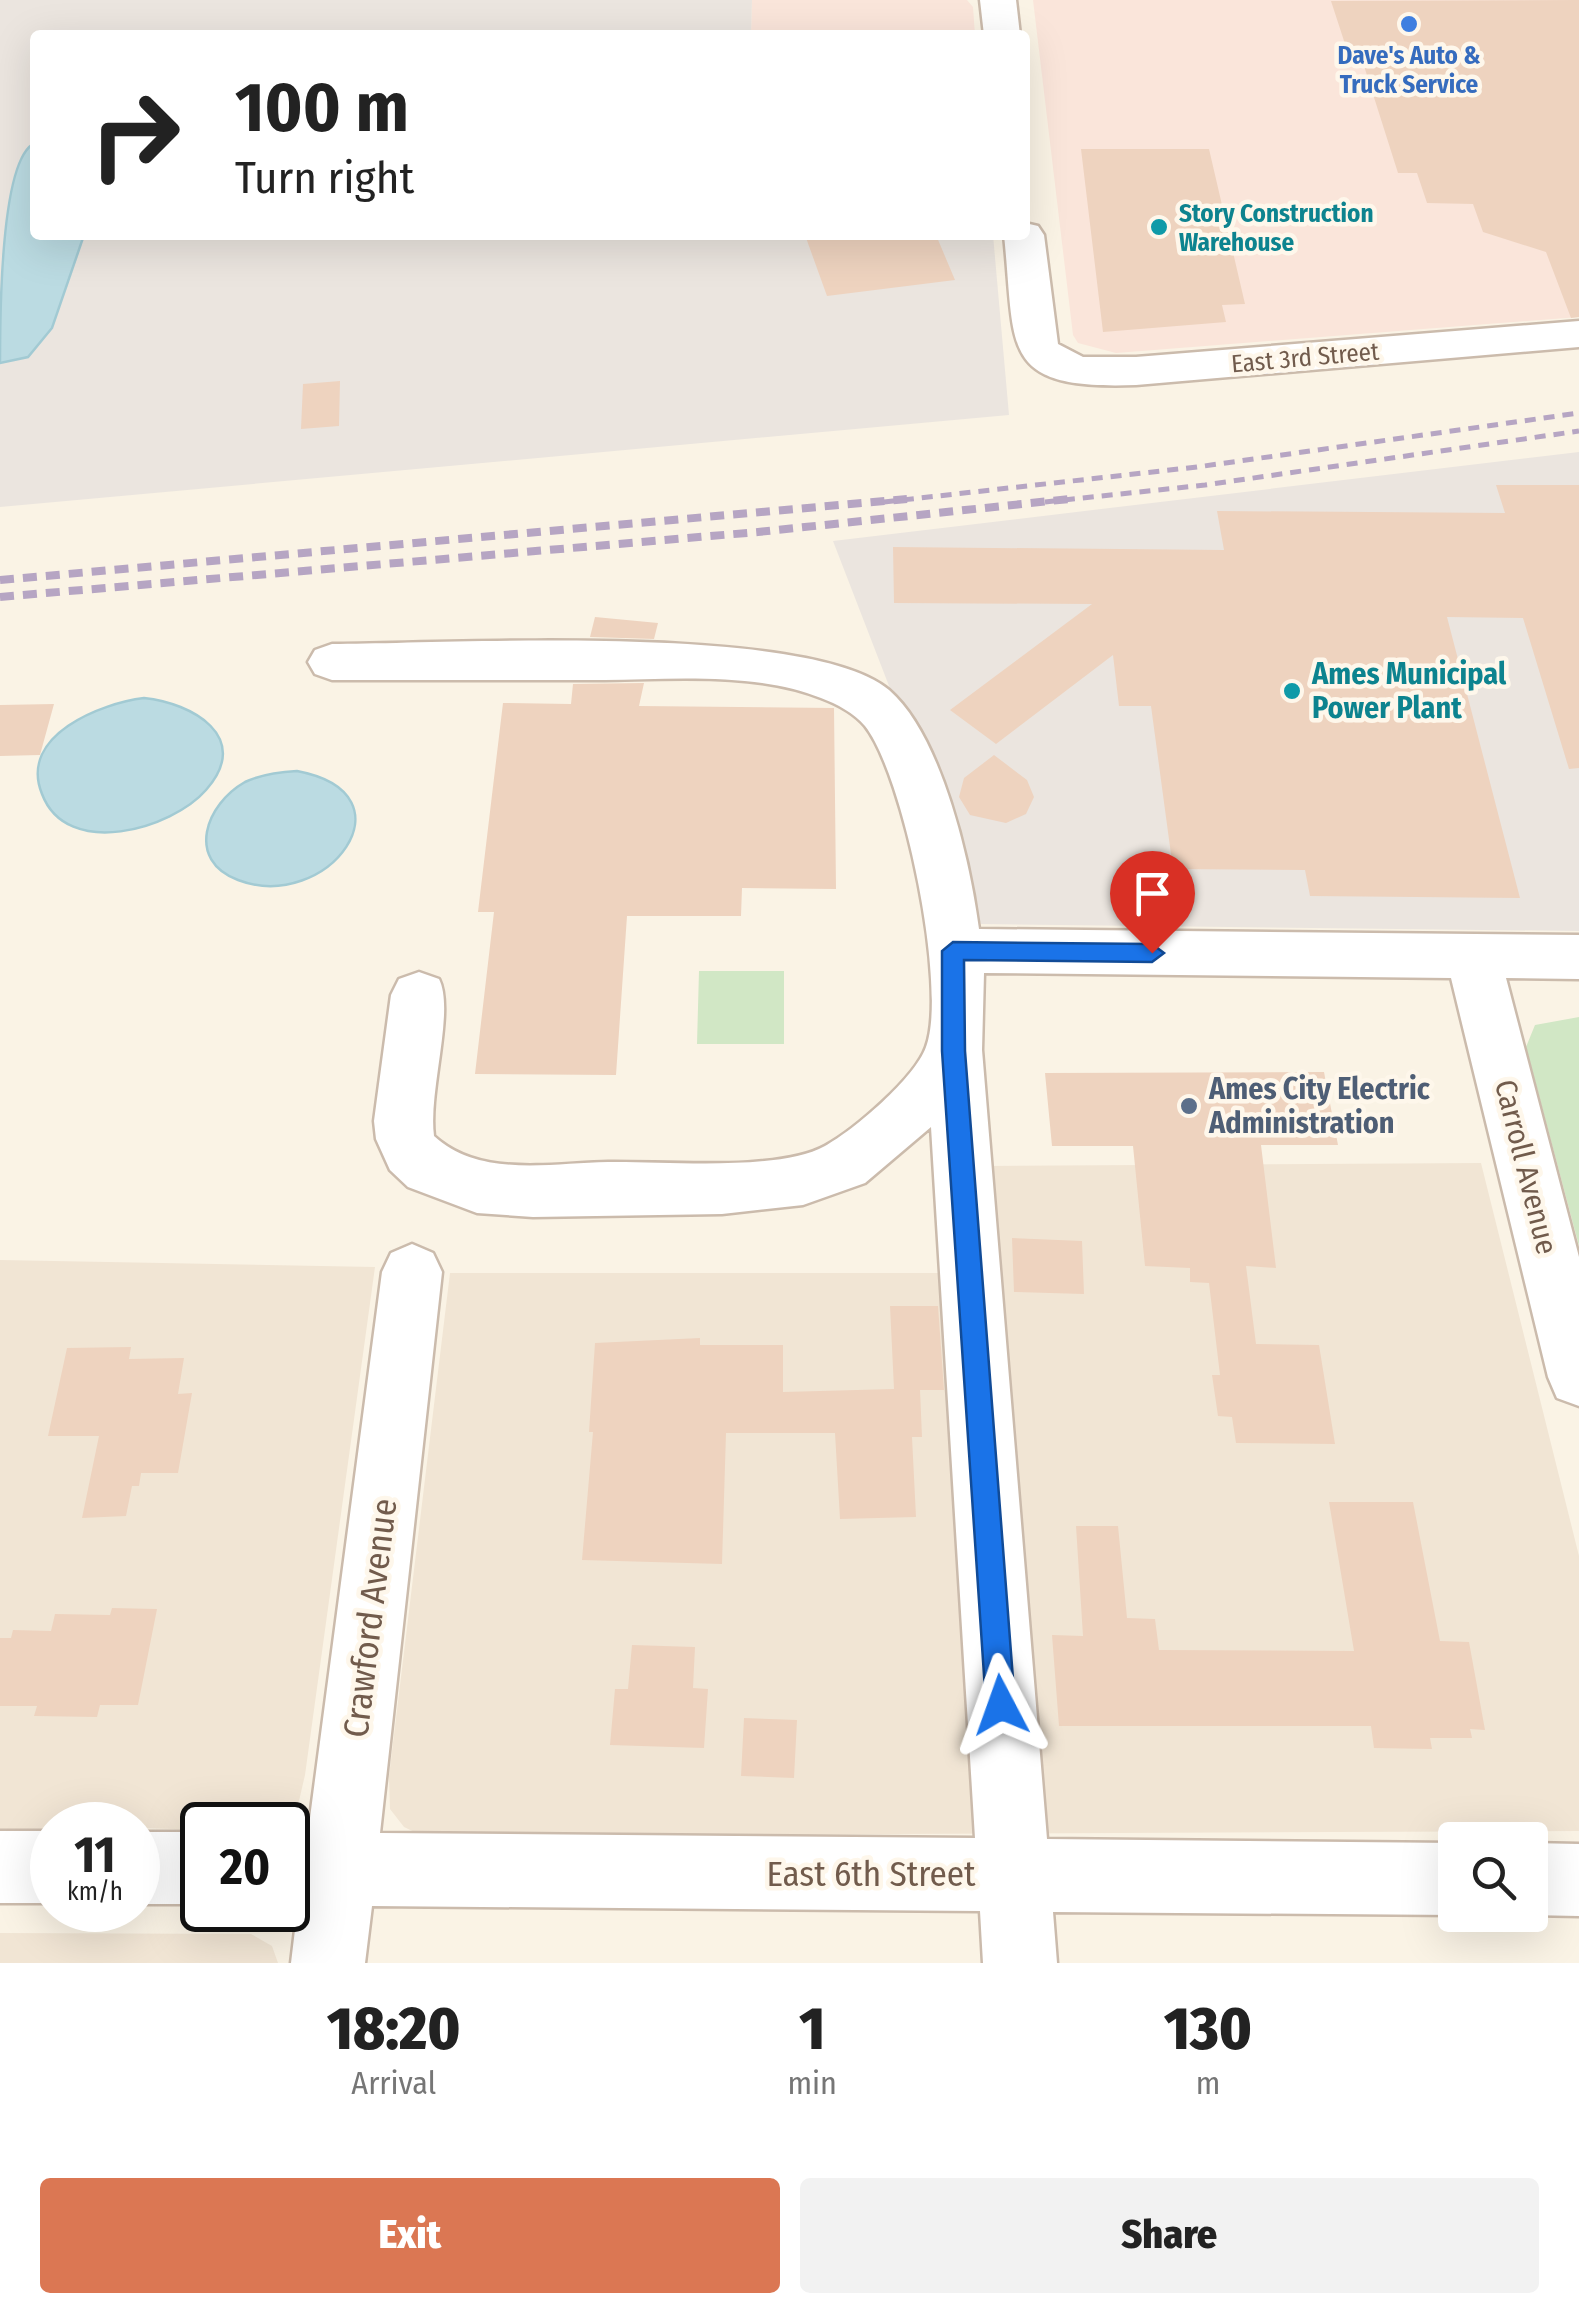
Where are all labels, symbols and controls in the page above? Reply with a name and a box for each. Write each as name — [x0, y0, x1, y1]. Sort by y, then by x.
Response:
marker: Dave's Auto & Truck Service — [1398, 13, 1420, 35]
place label: Dave's Auto & Truck Service — [1338, 41, 1480, 100]
text: 100 m — [235, 66, 409, 150]
icon: right — [70, 70, 200, 200]
text: Turn right — [235, 151, 414, 205]
place label: Story Construction Warehouse — [1179, 199, 1373, 258]
marker: Story Construction Warehouse — [1148, 216, 1170, 238]
street label: East 3rd Street — [1230, 337, 1381, 379]
place label: Ames Municipal Power Plant — [1311, 656, 1507, 726]
marker: Ames Municipal Power Plant — [1281, 680, 1303, 702]
pin — [1110, 851, 1195, 954]
icon: arrive — [1125, 866, 1180, 921]
place label: Ames City Electric Administration — [1208, 1071, 1431, 1141]
street label: Carroll Avenue — [1487, 1076, 1565, 1258]
marker: Ames City Electric Administration — [1178, 1095, 1200, 1117]
street label: Crawford Avenue — [335, 1496, 405, 1740]
position arrow — [949, 1653, 1053, 1757]
speed limit sign: 20 — [180, 1802, 310, 1932]
map controls — [1438, 1822, 1548, 1932]
button: search — [1438, 1822, 1548, 1932]
text: 11 — [74, 1825, 116, 1885]
street label: East 6th Street — [766, 1853, 976, 1895]
text: km/h — [67, 1877, 123, 1907]
text: 18:20 — [327, 1993, 460, 2065]
text: 1 — [799, 1993, 825, 2065]
text: 130 — [1164, 1993, 1252, 2065]
text: Arrival — [351, 2064, 436, 2102]
text: min — [787, 2064, 837, 2102]
text: m — [1196, 2064, 1220, 2102]
button: Exit — [40, 2178, 780, 2293]
button: Share — [800, 2178, 1539, 2293]

